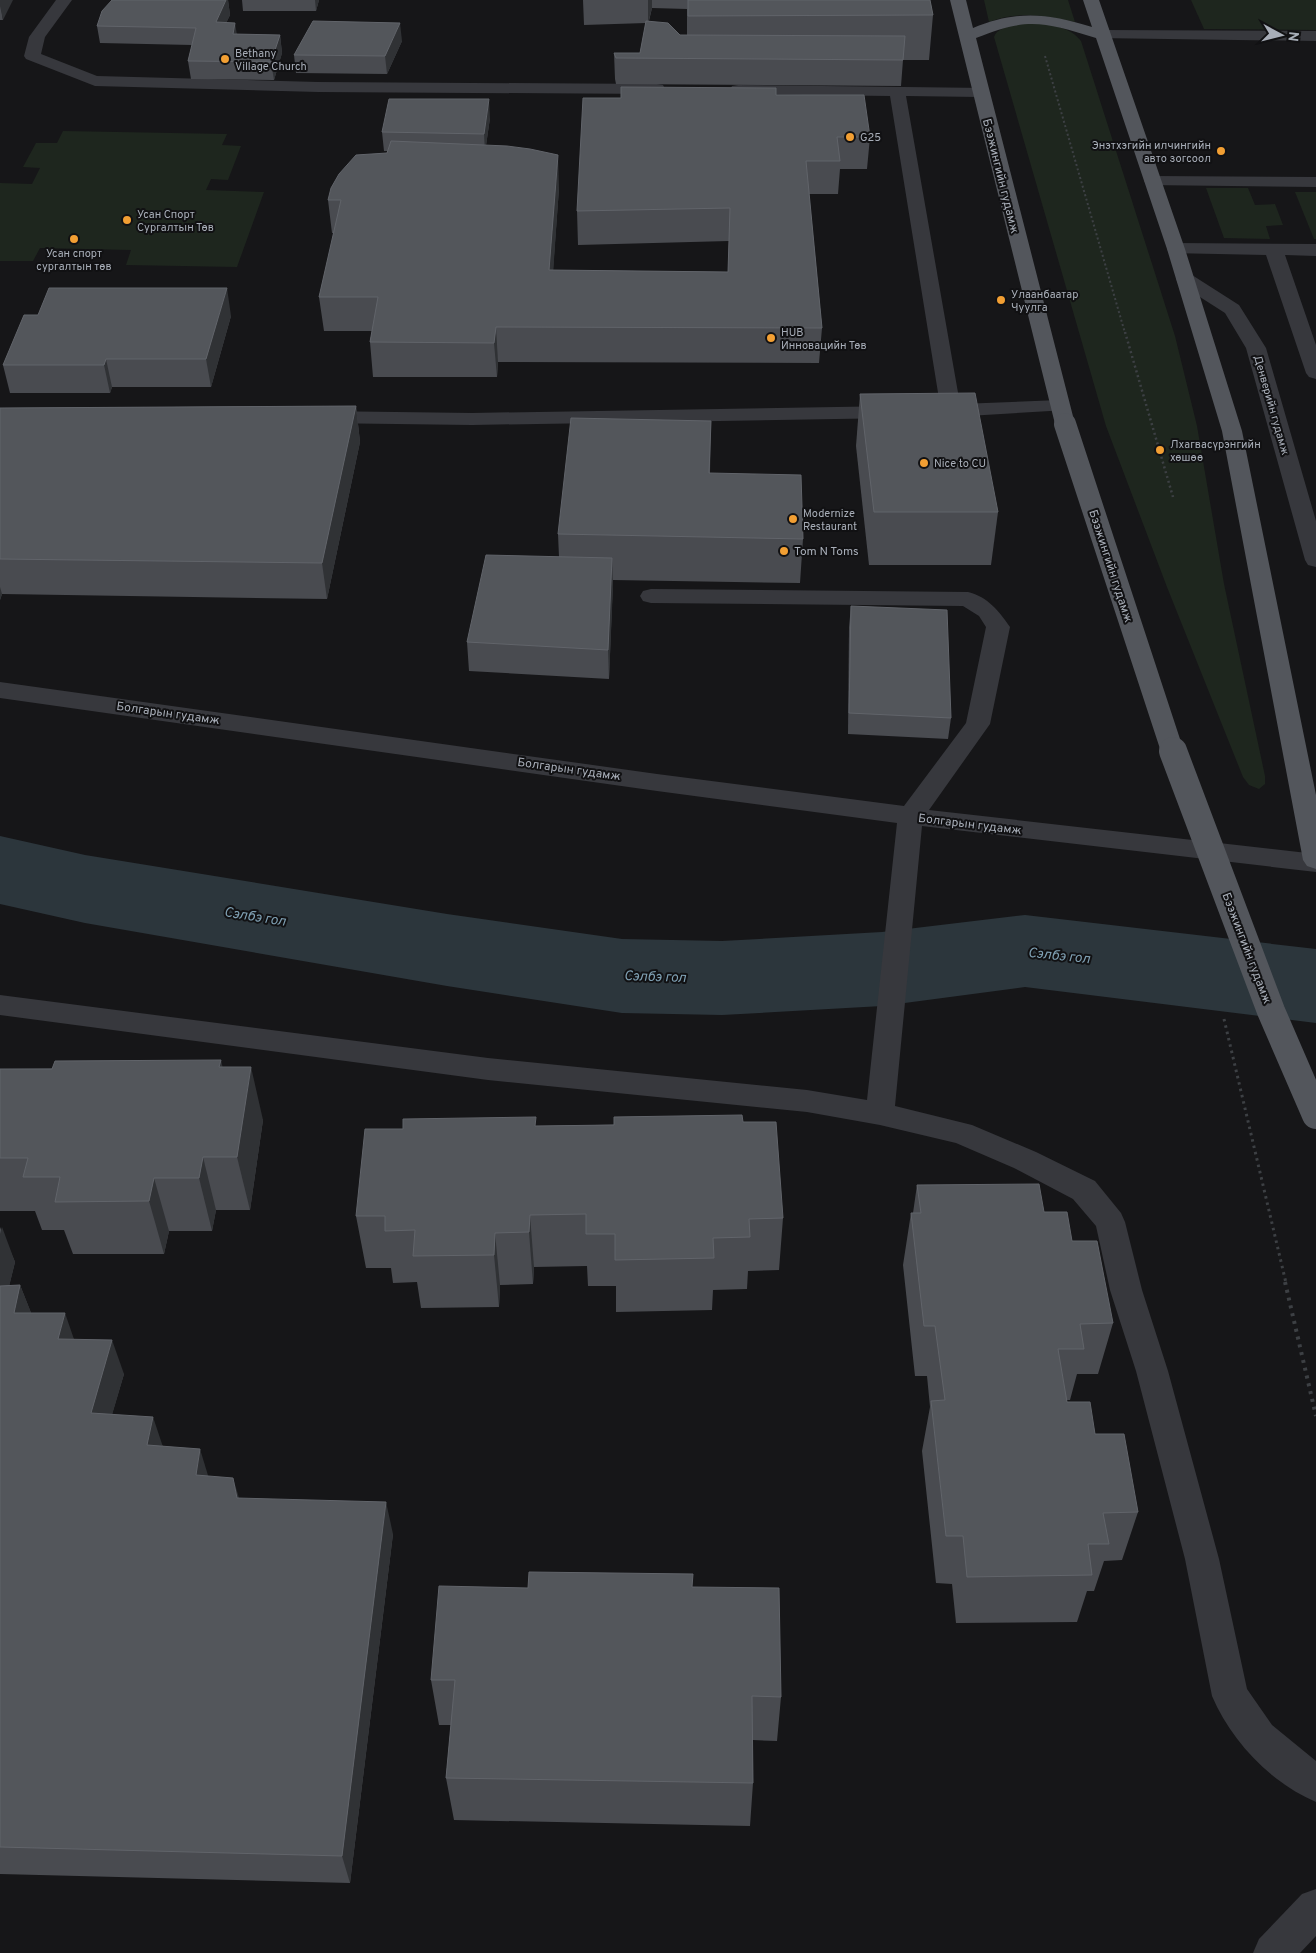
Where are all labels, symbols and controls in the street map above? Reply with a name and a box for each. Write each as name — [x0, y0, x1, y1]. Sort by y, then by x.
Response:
north arrow — [1256, 10, 1306, 60]
text: N — [1283, 30, 1301, 42]
place label: Bethany Village Church — [235, 47, 307, 74]
marker: Bethany Village Church — [219, 53, 231, 65]
street label: Бээжингийн гудамж — [978, 117, 1022, 235]
marker: G25 — [844, 131, 856, 143]
place label: G25 — [860, 131, 881, 145]
place label: Энэтхэгийн илчингийн авто зогсоол — [1092, 139, 1211, 166]
marker: Энэтхэгийн илчингийн авто зогсоол — [1215, 145, 1227, 157]
place label: Усан Спорт Сургалтын Төв — [137, 208, 214, 235]
marker: Усан Спорт Сургалтын Төв — [121, 214, 133, 226]
marker: Усан спорт сургалтын төв — [68, 233, 80, 245]
place label: Усан спорт сургалтын төв — [36, 247, 112, 274]
place label: Улаанбаатар Чуулга — [1011, 288, 1078, 315]
marker: Улаанбаатар Чуулга — [995, 294, 1007, 306]
place label: HUB Инновацийн Төв — [781, 326, 867, 353]
marker: HUB Инновацийн Төв — [765, 332, 777, 344]
street label: Денверийн гудамж — [1250, 354, 1292, 457]
place label: Лхагвасүрэнгийн хөшөө — [1170, 438, 1261, 465]
marker: Лхагвасүрэнгийн хөшөө — [1154, 444, 1166, 456]
marker: Nice to CU — [918, 457, 930, 469]
place label: Nice to CU — [934, 457, 986, 471]
place label: Modernize Restaurant — [803, 507, 857, 534]
street label: Бээжингийн гудамж — [1084, 508, 1136, 625]
marker: Modernize Restaurant — [787, 513, 799, 525]
place label: Tom N Toms — [794, 544, 859, 560]
marker: Tom N Toms — [778, 545, 790, 557]
street label: Болгарын гудамж — [115, 699, 221, 729]
street label: Болгарын гудамж — [516, 755, 622, 785]
street label: Болгарын гудамж — [917, 811, 1023, 839]
street label: Бээжингийн гудамж — [1217, 890, 1275, 1006]
water label: Сэлбэ гол — [223, 904, 288, 931]
water label: Сэлбэ гол — [1027, 945, 1092, 968]
water label: Сэлбэ гол — [624, 968, 687, 987]

